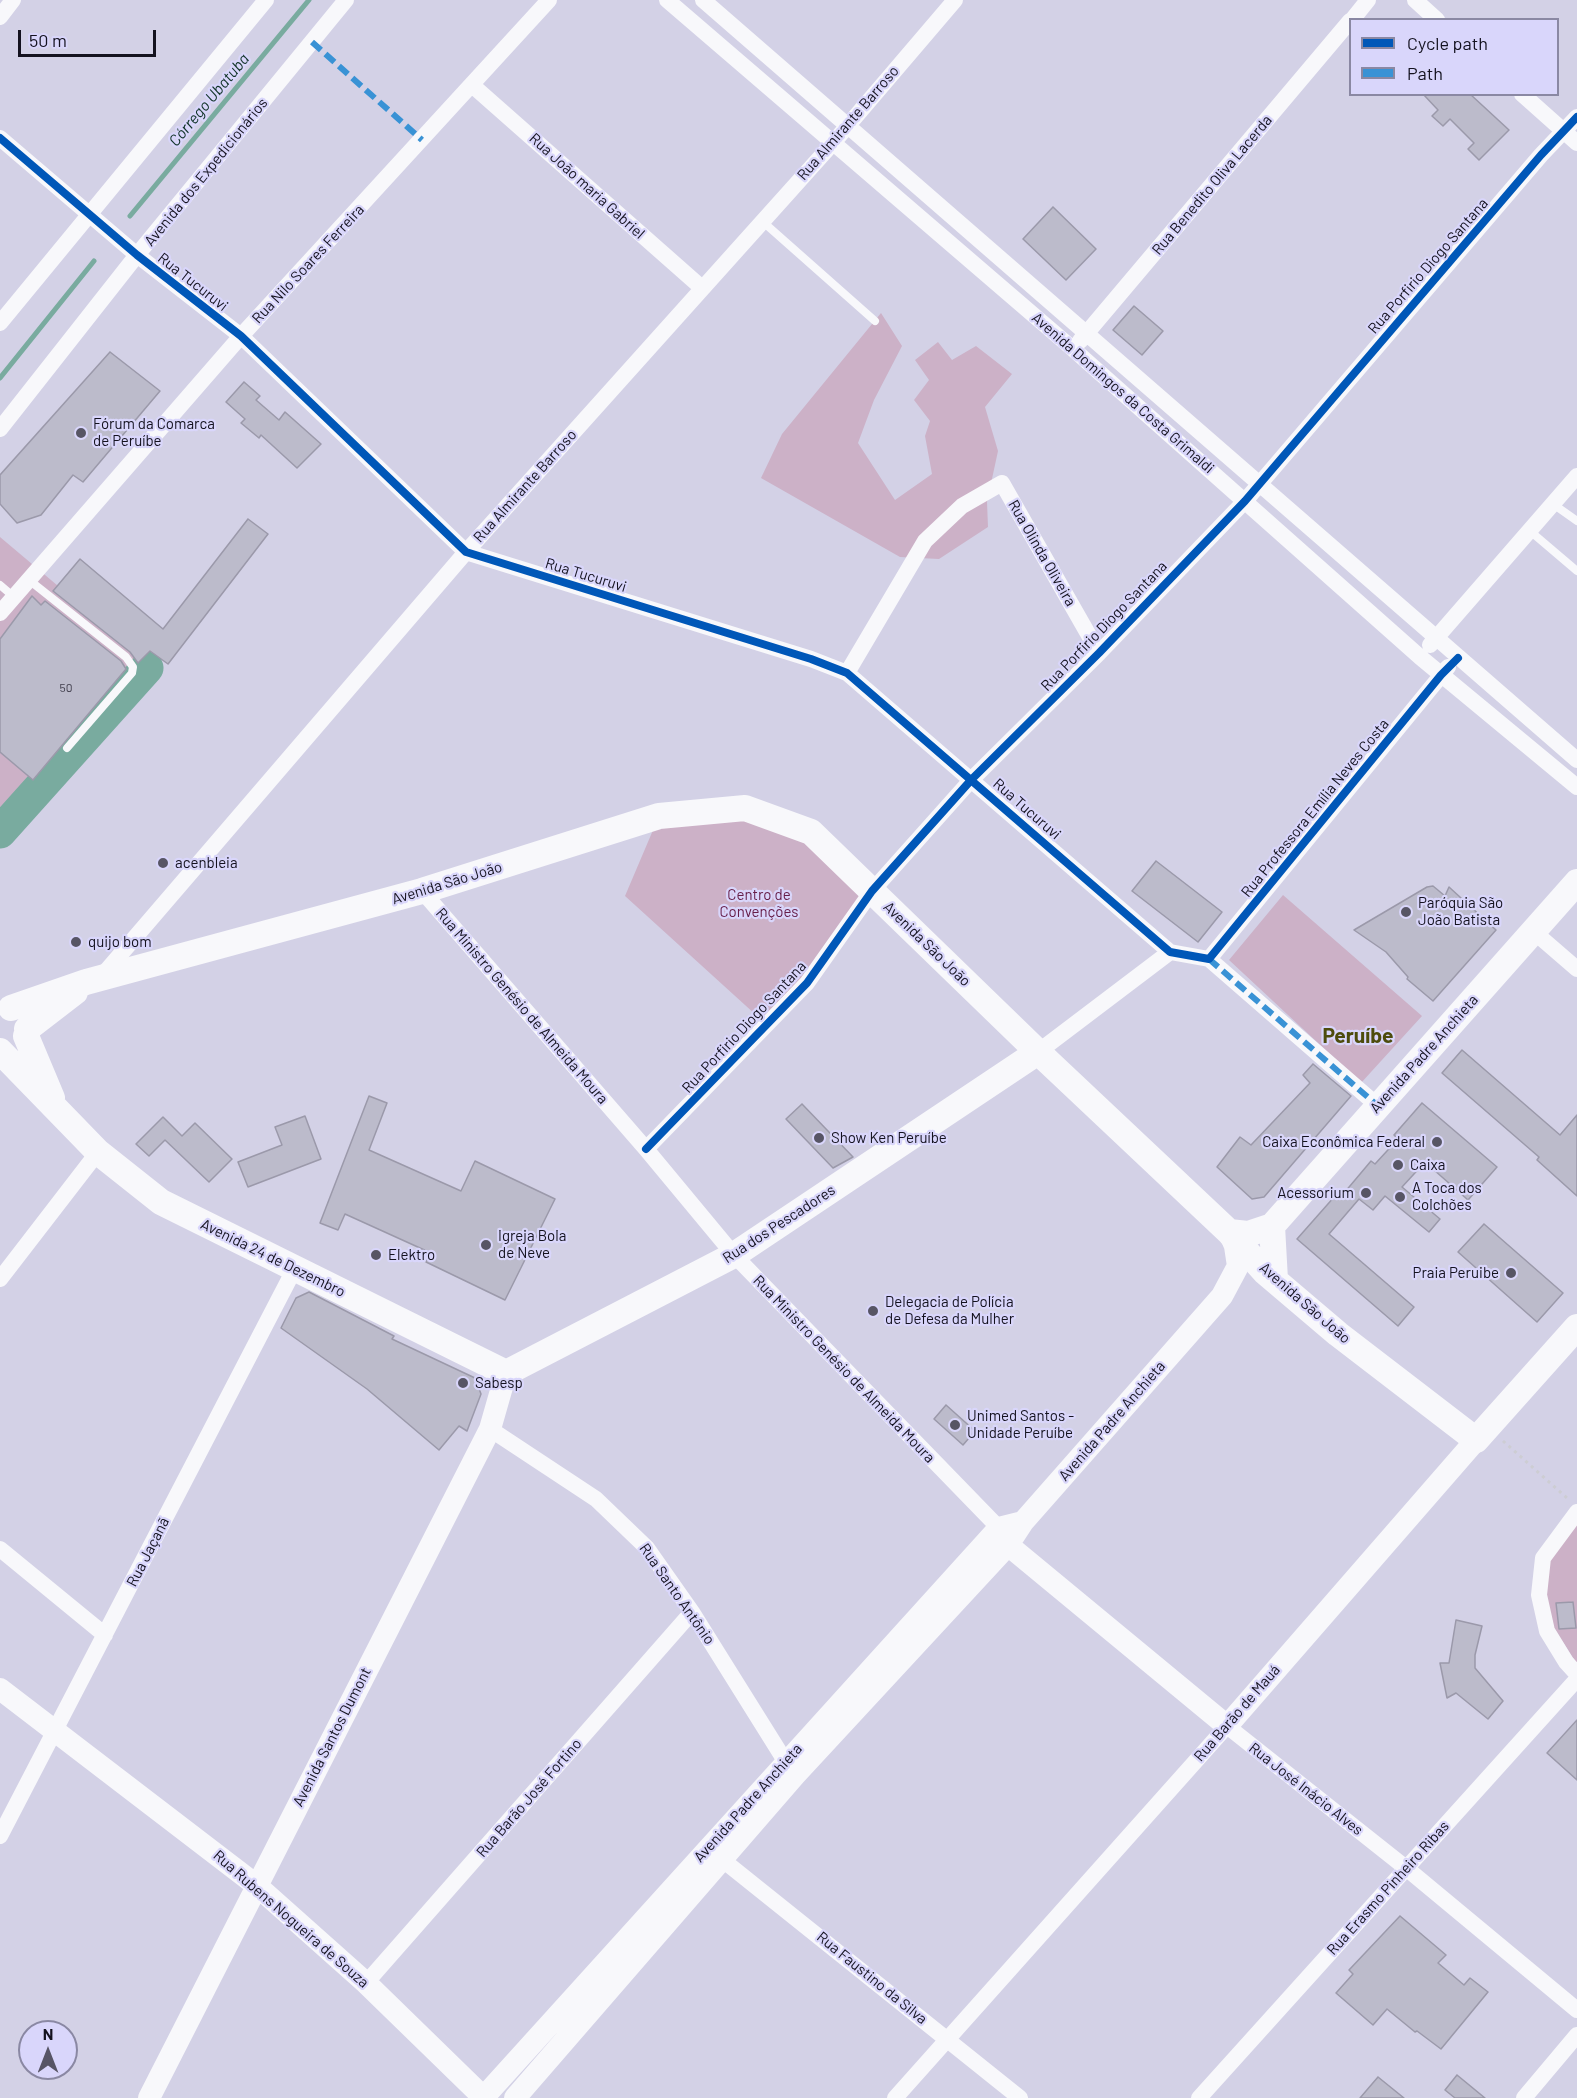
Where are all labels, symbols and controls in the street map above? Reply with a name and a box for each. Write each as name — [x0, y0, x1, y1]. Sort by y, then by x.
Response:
scale bar — [21, 18, 159, 56]
legend — [1349, 18, 1559, 96]
text: 50 m — [29, 29, 67, 51]
text: Cycle path — [1407, 32, 1488, 54]
water label: Córrego Ubatuba — [165, 50, 253, 150]
street label: Rua Almirante Barroso — [793, 62, 903, 184]
text: Path — [1407, 62, 1443, 84]
street label: Avenida dos Expedicionários — [141, 94, 271, 250]
street label: Rua Benedito Oliva Lacerda — [1148, 111, 1276, 259]
street label: Rua João maria Gabriel — [526, 129, 648, 243]
street label: Rua Porfirio Diogo Santana — [1364, 195, 1492, 337]
street label: Rua Nilo Soares Ferreira — [248, 201, 368, 327]
street label: Rua Tucuruvi — [154, 249, 232, 315]
street label: Avenida Domingos da Costa Grimaldi — [1028, 309, 1218, 477]
place label: Fórum da Comarca de Peruíbe — [93, 415, 215, 450]
marker: Fórum da Comarca de Peruíbe — [74, 426, 88, 440]
street label: Rua Almirante Barroso — [470, 426, 580, 546]
street label: Rua Olinda Oliveira — [1004, 497, 1080, 609]
street label: Rua Tucuruvi — [543, 554, 629, 596]
street label: Rua Porfirio Diogo Santana — [1037, 557, 1171, 695]
house number: 50 — [60, 681, 72, 695]
street label: Rua Professora Emília Neves Costa — [1237, 715, 1393, 901]
street label: Rua Tucuruvi — [989, 775, 1065, 843]
place label: acenbleia — [175, 854, 238, 872]
marker: acenbleia — [156, 856, 170, 870]
street label: Avenida São João — [390, 858, 504, 908]
park label: Centro de Convenções — [720, 886, 798, 921]
place label: Paróquia São João Batista — [1418, 894, 1503, 929]
street label: Avenida São João — [880, 898, 974, 990]
street label: Rua Ministro Genésio de Almeida Moura — [432, 904, 612, 1108]
marker: Paróquia São João Batista — [1399, 905, 1413, 919]
place label: quijo bom — [88, 933, 152, 951]
marker: quijo bom — [69, 935, 83, 949]
street label: Rua Porfirio Diogo Santana — [678, 957, 810, 1097]
street label: Avenida Padre Anchieta — [1366, 991, 1482, 1117]
district label: Peruíbe — [1322, 1023, 1394, 1049]
place label: Show Ken Peruíbe — [831, 1129, 947, 1147]
marker: Show Ken Peruíbe — [812, 1131, 826, 1145]
place label: Caixa Econômica Federal — [1262, 1133, 1425, 1151]
marker: Caixa Econômica Federal — [1430, 1135, 1444, 1149]
place label: Caixa — [1410, 1156, 1445, 1174]
marker: Caixa — [1391, 1158, 1405, 1172]
place label: A Toca dos Colchões — [1412, 1179, 1482, 1214]
street label: Rua dos Pescadores — [719, 1181, 839, 1267]
place label: Acessorium — [1277, 1184, 1354, 1202]
marker: Acessorium — [1359, 1186, 1373, 1200]
marker: A Toca dos Colchões — [1393, 1190, 1407, 1204]
street label: Avenida 24 de Dezembro — [198, 1215, 348, 1301]
place label: Igreja Bola de Neve — [498, 1227, 566, 1262]
marker: Igreja Bola de Neve — [479, 1238, 493, 1252]
place label: Elektro — [388, 1246, 435, 1264]
marker: Elektro — [369, 1248, 383, 1262]
street label: Avenida São João — [1256, 1259, 1354, 1347]
place label: Praia Peruibe — [1413, 1264, 1499, 1282]
marker: Praia Peruibe — [1504, 1266, 1518, 1280]
street label: Rua Ministro Genésio de Almeida Moura — [749, 1272, 939, 1466]
place label: Delegacia de Polícia de Defesa da Mulher — [885, 1293, 1014, 1328]
marker: Delegacia de Polícia de Defesa da Mulher — [866, 1304, 880, 1318]
street label: Avenida Padre Anchieta — [1055, 1357, 1169, 1485]
place label: Sabesp — [475, 1374, 523, 1392]
marker: Sabesp — [456, 1376, 470, 1390]
place label: Unimed Santos - Unidade Peruíbe — [967, 1407, 1074, 1442]
marker: Unimed Santos - Unidade Peruíbe — [948, 1418, 962, 1432]
street label: Rua Jaçanã — [123, 1514, 173, 1590]
street label: Rua Santo Antônio — [635, 1540, 719, 1648]
street label: Rua Barão de Mauá — [1190, 1661, 1284, 1765]
street label: Avenida Santos Dumont — [289, 1665, 375, 1809]
street label: Rua Barão José Fortino — [473, 1735, 585, 1861]
street label: Rua José Inácio Alves — [1245, 1739, 1367, 1839]
street label: Avenida Padre Anchieta — [690, 1740, 806, 1866]
street label: Rua Erasmo Pinheiro Ribas — [1323, 1817, 1453, 1959]
street label: Rua Rubens Nogueira de Souza — [210, 1847, 372, 1991]
street label: Rua Faustino da Silva — [813, 1928, 931, 2028]
north arrow — [18, 2020, 78, 2080]
text: N — [43, 2024, 53, 2043]

